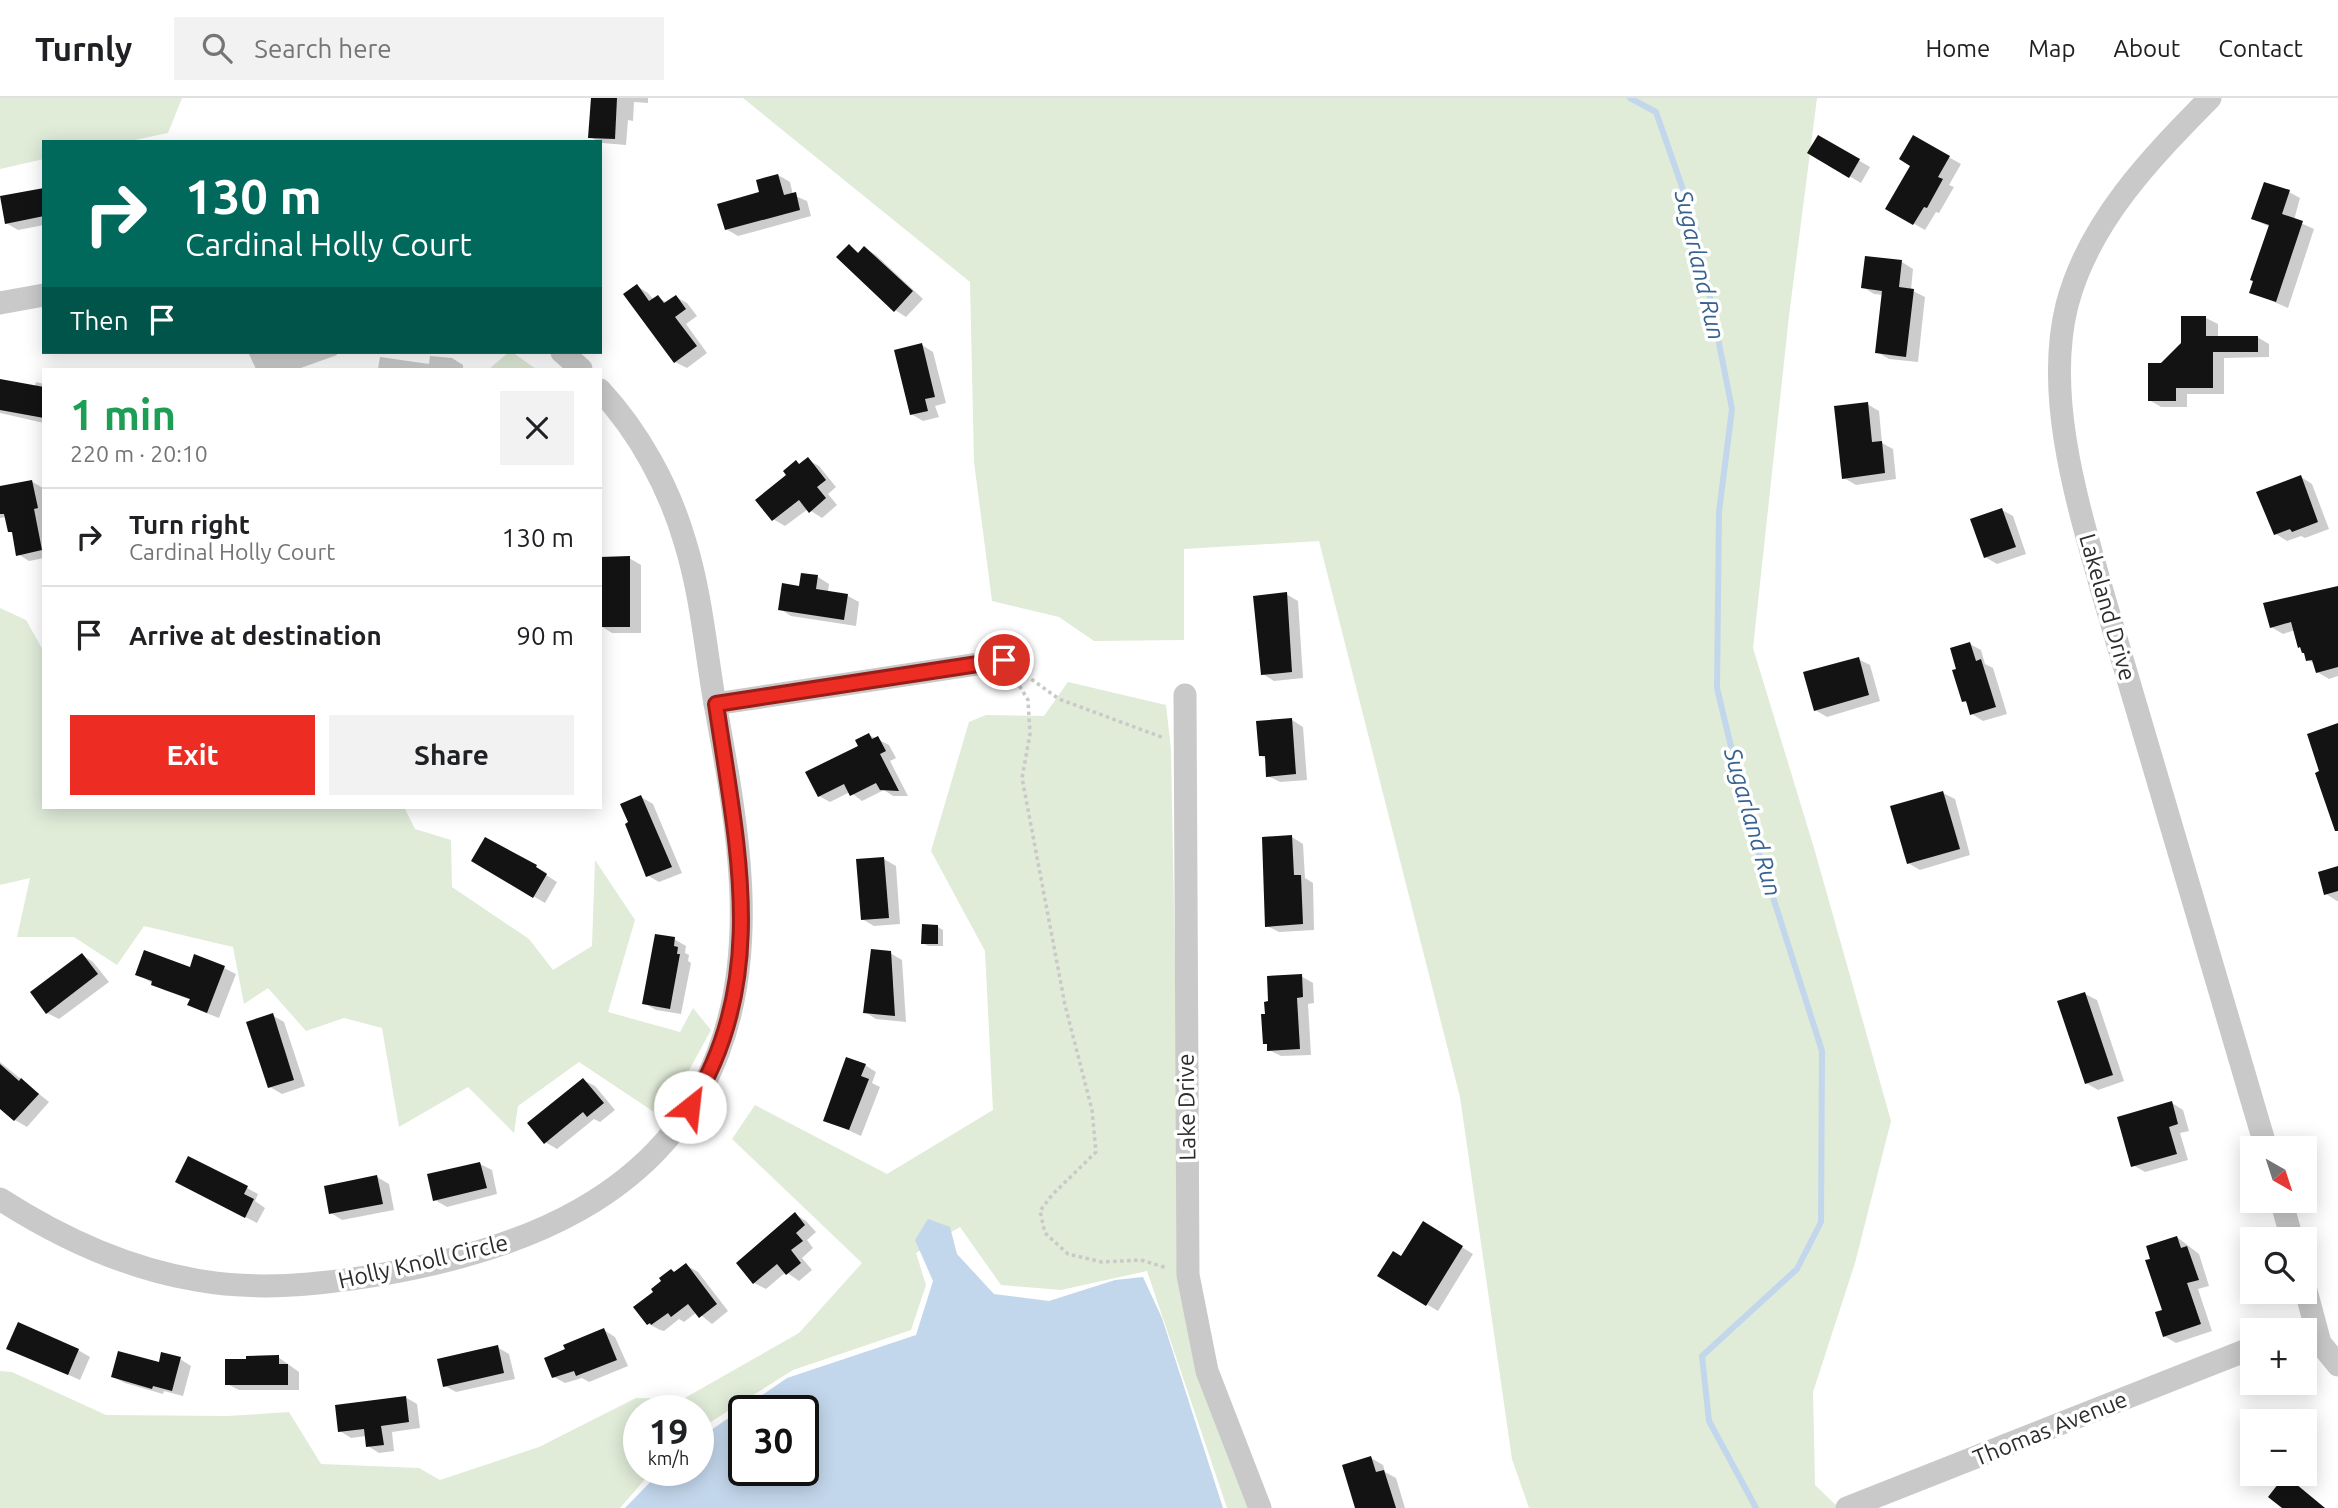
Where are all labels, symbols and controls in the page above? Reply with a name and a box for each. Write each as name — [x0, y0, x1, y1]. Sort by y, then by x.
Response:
search box — [174, 17, 664, 80]
icon: search — [198, 29, 236, 67]
text: Turnly — [35, 30, 132, 67]
text: Search here — [254, 34, 392, 63]
text: Home — [1925, 35, 1990, 62]
text: Map — [2028, 35, 2075, 62]
text: About — [2113, 35, 2180, 62]
text: Contact — [2218, 35, 2303, 62]
icon: right — [70, 168, 161, 259]
text: 130 m — [185, 168, 322, 223]
water label: Sugarland Run — [1669, 187, 1730, 343]
text: Cardinal Holly Court — [185, 226, 472, 262]
icon: arrive — [143, 301, 181, 339]
text: Then — [70, 306, 129, 335]
text: 1 min — [70, 391, 176, 438]
button: close — [500, 391, 574, 465]
text: 220 m · 20:10 — [70, 441, 208, 466]
text: Turn right — [129, 510, 250, 539]
icon: right — [70, 518, 108, 556]
text: 130 m — [502, 523, 574, 552]
street label: Lakeland Drive — [2075, 531, 2141, 683]
text: Cardinal Holly Court — [129, 539, 335, 564]
icon: arrive — [70, 616, 108, 654]
text: Arrive at destination — [129, 621, 382, 650]
text: 90 m — [516, 621, 574, 650]
pin — [974, 630, 1034, 690]
icon: arrive — [985, 641, 1023, 679]
button: Exit — [70, 715, 315, 795]
button: Share — [329, 715, 574, 795]
water label: Sugarland Run — [1719, 744, 1787, 899]
street label: Lake Drive — [1173, 1053, 1199, 1161]
position arrow — [653, 1070, 727, 1144]
north arrow — [2240, 1136, 2317, 1213]
map controls — [2240, 1136, 2317, 1486]
button: search — [2240, 1227, 2317, 1304]
street label: Holly Knoll Circle — [336, 1229, 510, 1293]
button: + — [2240, 1318, 2317, 1395]
street label: Thomas Avenue — [1969, 1386, 2131, 1470]
speed limit sign: 30 — [728, 1395, 819, 1486]
button: − — [2240, 1409, 2317, 1486]
text: 19 — [649, 1411, 688, 1451]
text: km/h — [648, 1448, 689, 1468]

